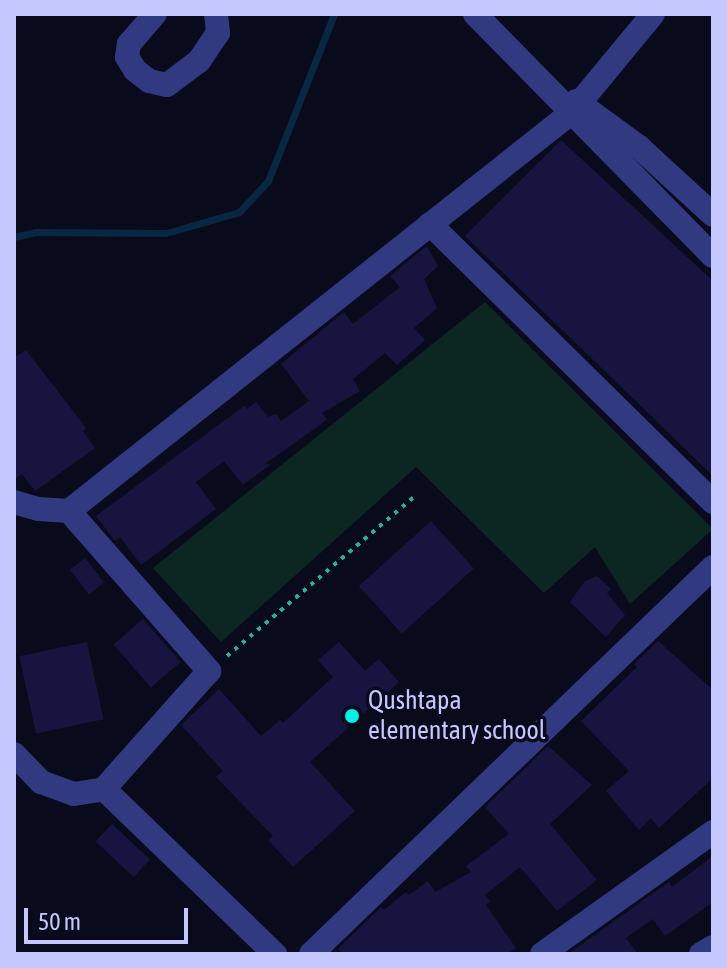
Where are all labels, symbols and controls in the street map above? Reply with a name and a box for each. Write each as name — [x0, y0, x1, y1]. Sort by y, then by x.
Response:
place label: Qushtapa elementary school — [368, 685, 546, 746]
marker: Qushtapa elementary school — [343, 707, 361, 725]
scale bar — [28, 892, 192, 942]
text: 50 m — [38, 908, 81, 935]

